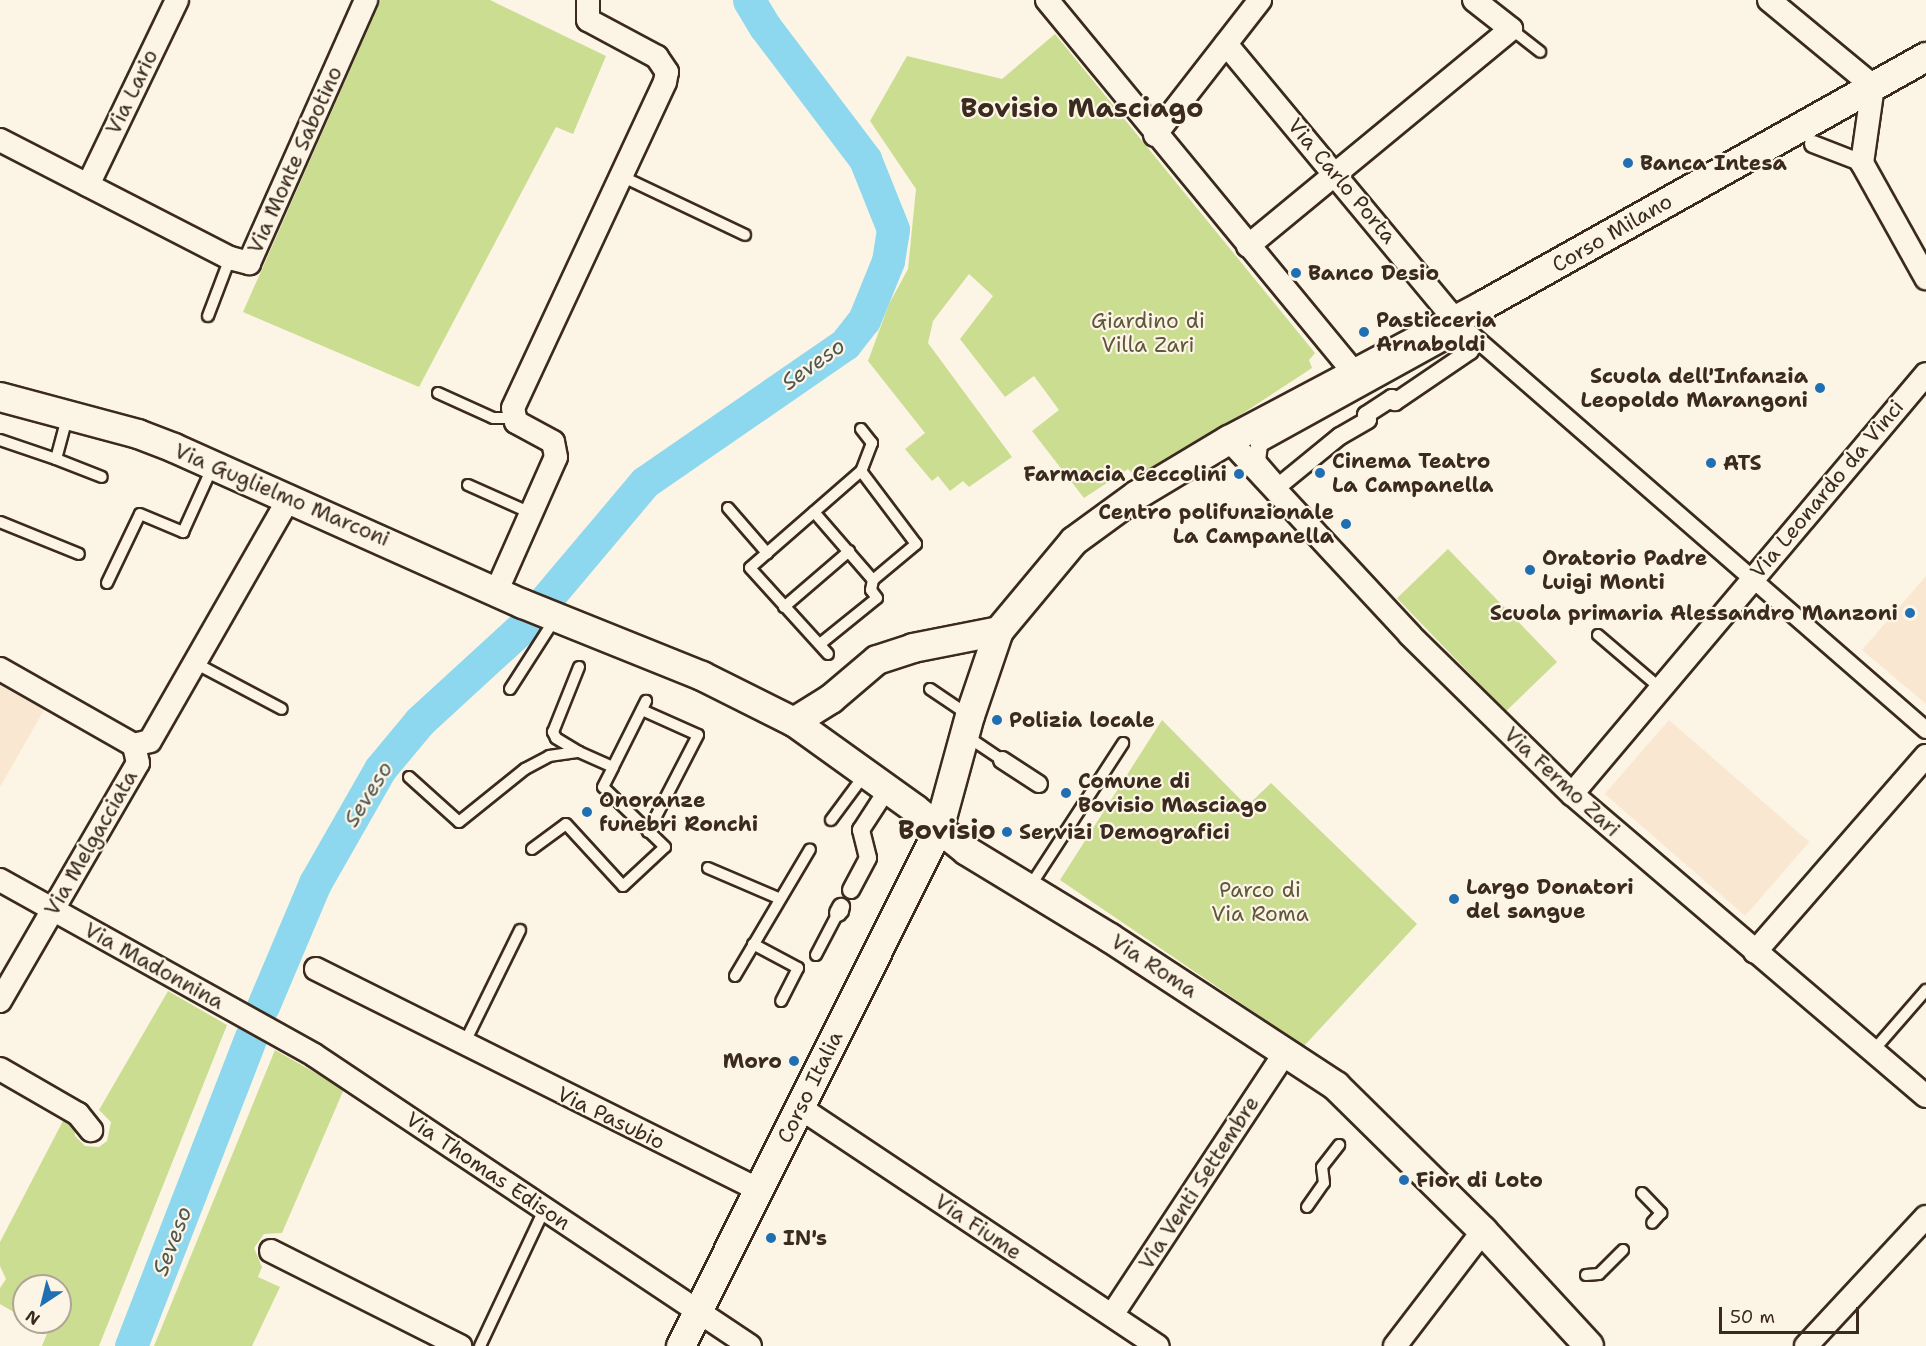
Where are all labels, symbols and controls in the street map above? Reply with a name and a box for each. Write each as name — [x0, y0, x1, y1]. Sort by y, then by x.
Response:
street label: Via Lario — [101, 45, 163, 139]
street label: Via Monte Sabotino — [242, 63, 348, 257]
district label: Bovisio Masciago — [960, 92, 1204, 124]
street label: Via Carlo Porta — [1282, 113, 1402, 249]
place label: Banca Intesa — [1640, 150, 1787, 176]
marker: Banca Intesa — [1621, 156, 1635, 170]
street label: Corso Milano — [1547, 188, 1677, 278]
place label: Banco Desio — [1308, 260, 1439, 286]
marker: Banco Desio — [1289, 266, 1303, 280]
place label: Pasticceria Arnaboldi — [1376, 307, 1496, 357]
park label: Giardino di Villa Zari — [1091, 308, 1205, 358]
marker: Pasticceria Arnaboldi — [1357, 325, 1371, 339]
water label: Seveso — [776, 332, 850, 396]
place label: Scuola dell'Infanzia Leopoldo Marangoni — [1580, 363, 1808, 413]
marker: Scuola dell'Infanzia Leopoldo Marangoni — [1813, 381, 1827, 395]
street label: Via Leonardo da Vinci — [1745, 395, 1909, 583]
street label: Via Guglielmo Marconi — [171, 438, 393, 552]
place label: Cinema Teatro La Campanella — [1332, 448, 1493, 498]
place label: ATS — [1723, 450, 1761, 476]
marker: ATS — [1704, 456, 1718, 470]
place label: Farmacia Ceccolini — [1023, 461, 1227, 487]
marker: Cinema Teatro La Campanella — [1313, 466, 1327, 480]
marker: Farmacia Ceccolini — [1232, 467, 1246, 481]
place label: Centro polifunzionale La Campanella — [1098, 499, 1334, 549]
marker: Centro polifunzionale La Campanella — [1339, 517, 1353, 531]
place label: Oratorio Padre Luigi Monti — [1542, 545, 1707, 595]
marker: Oratorio Padre Luigi Monti — [1523, 563, 1537, 577]
place label: Scuola primaria Alessandro Manzoni — [1490, 600, 1898, 626]
marker: Scuola primaria Alessandro Manzoni — [1903, 606, 1917, 620]
place label: Polizia locale — [1009, 707, 1155, 733]
marker: Polizia locale — [990, 713, 1004, 727]
street label: Via Fermo Zari — [1499, 722, 1625, 842]
water label: Seveso — [338, 756, 398, 832]
street label: Via Melgacciata — [39, 766, 143, 920]
place label: Comune di Bovisio Masciago — [1078, 768, 1267, 818]
marker: Comune di Bovisio Masciago — [1059, 786, 1073, 800]
place label: Onoranze funebri Ronchi — [599, 787, 758, 837]
marker: Onoranze funebri Ronchi — [580, 805, 594, 819]
district label: Bovisio — [898, 814, 996, 846]
place label: Servizi Demografici — [1019, 819, 1230, 845]
marker: Servizi Demografici — [1000, 825, 1014, 839]
place label: Largo Donatori del sangue — [1466, 874, 1634, 924]
park label: Parco di Via Roma — [1211, 877, 1309, 927]
marker: Largo Donatori del sangue — [1447, 892, 1461, 906]
street label: Via Madonnina — [80, 917, 228, 1015]
street label: Via Roma — [1106, 929, 1202, 1003]
street label: Corso Italia — [772, 1027, 848, 1147]
place label: Moro — [723, 1048, 782, 1074]
marker: Moro — [787, 1054, 801, 1068]
street label: Via Pasubio — [553, 1081, 669, 1155]
street label: Via Venti Settembre — [1134, 1092, 1264, 1274]
street label: Via Thomas Edison — [401, 1107, 575, 1235]
place label: Fior di Loto — [1416, 1167, 1543, 1193]
marker: Fior di Loto — [1397, 1173, 1411, 1187]
street label: Via Fiume — [930, 1189, 1026, 1265]
water label: Seveso — [147, 1203, 197, 1279]
place label: IN's — [783, 1225, 827, 1251]
marker: IN's — [764, 1231, 778, 1245]
north arrow — [12, 1274, 72, 1334]
scale bar — [1722, 1295, 1862, 1333]
text: N — [21, 1305, 44, 1330]
text: 50 m — [1730, 1305, 1775, 1329]

